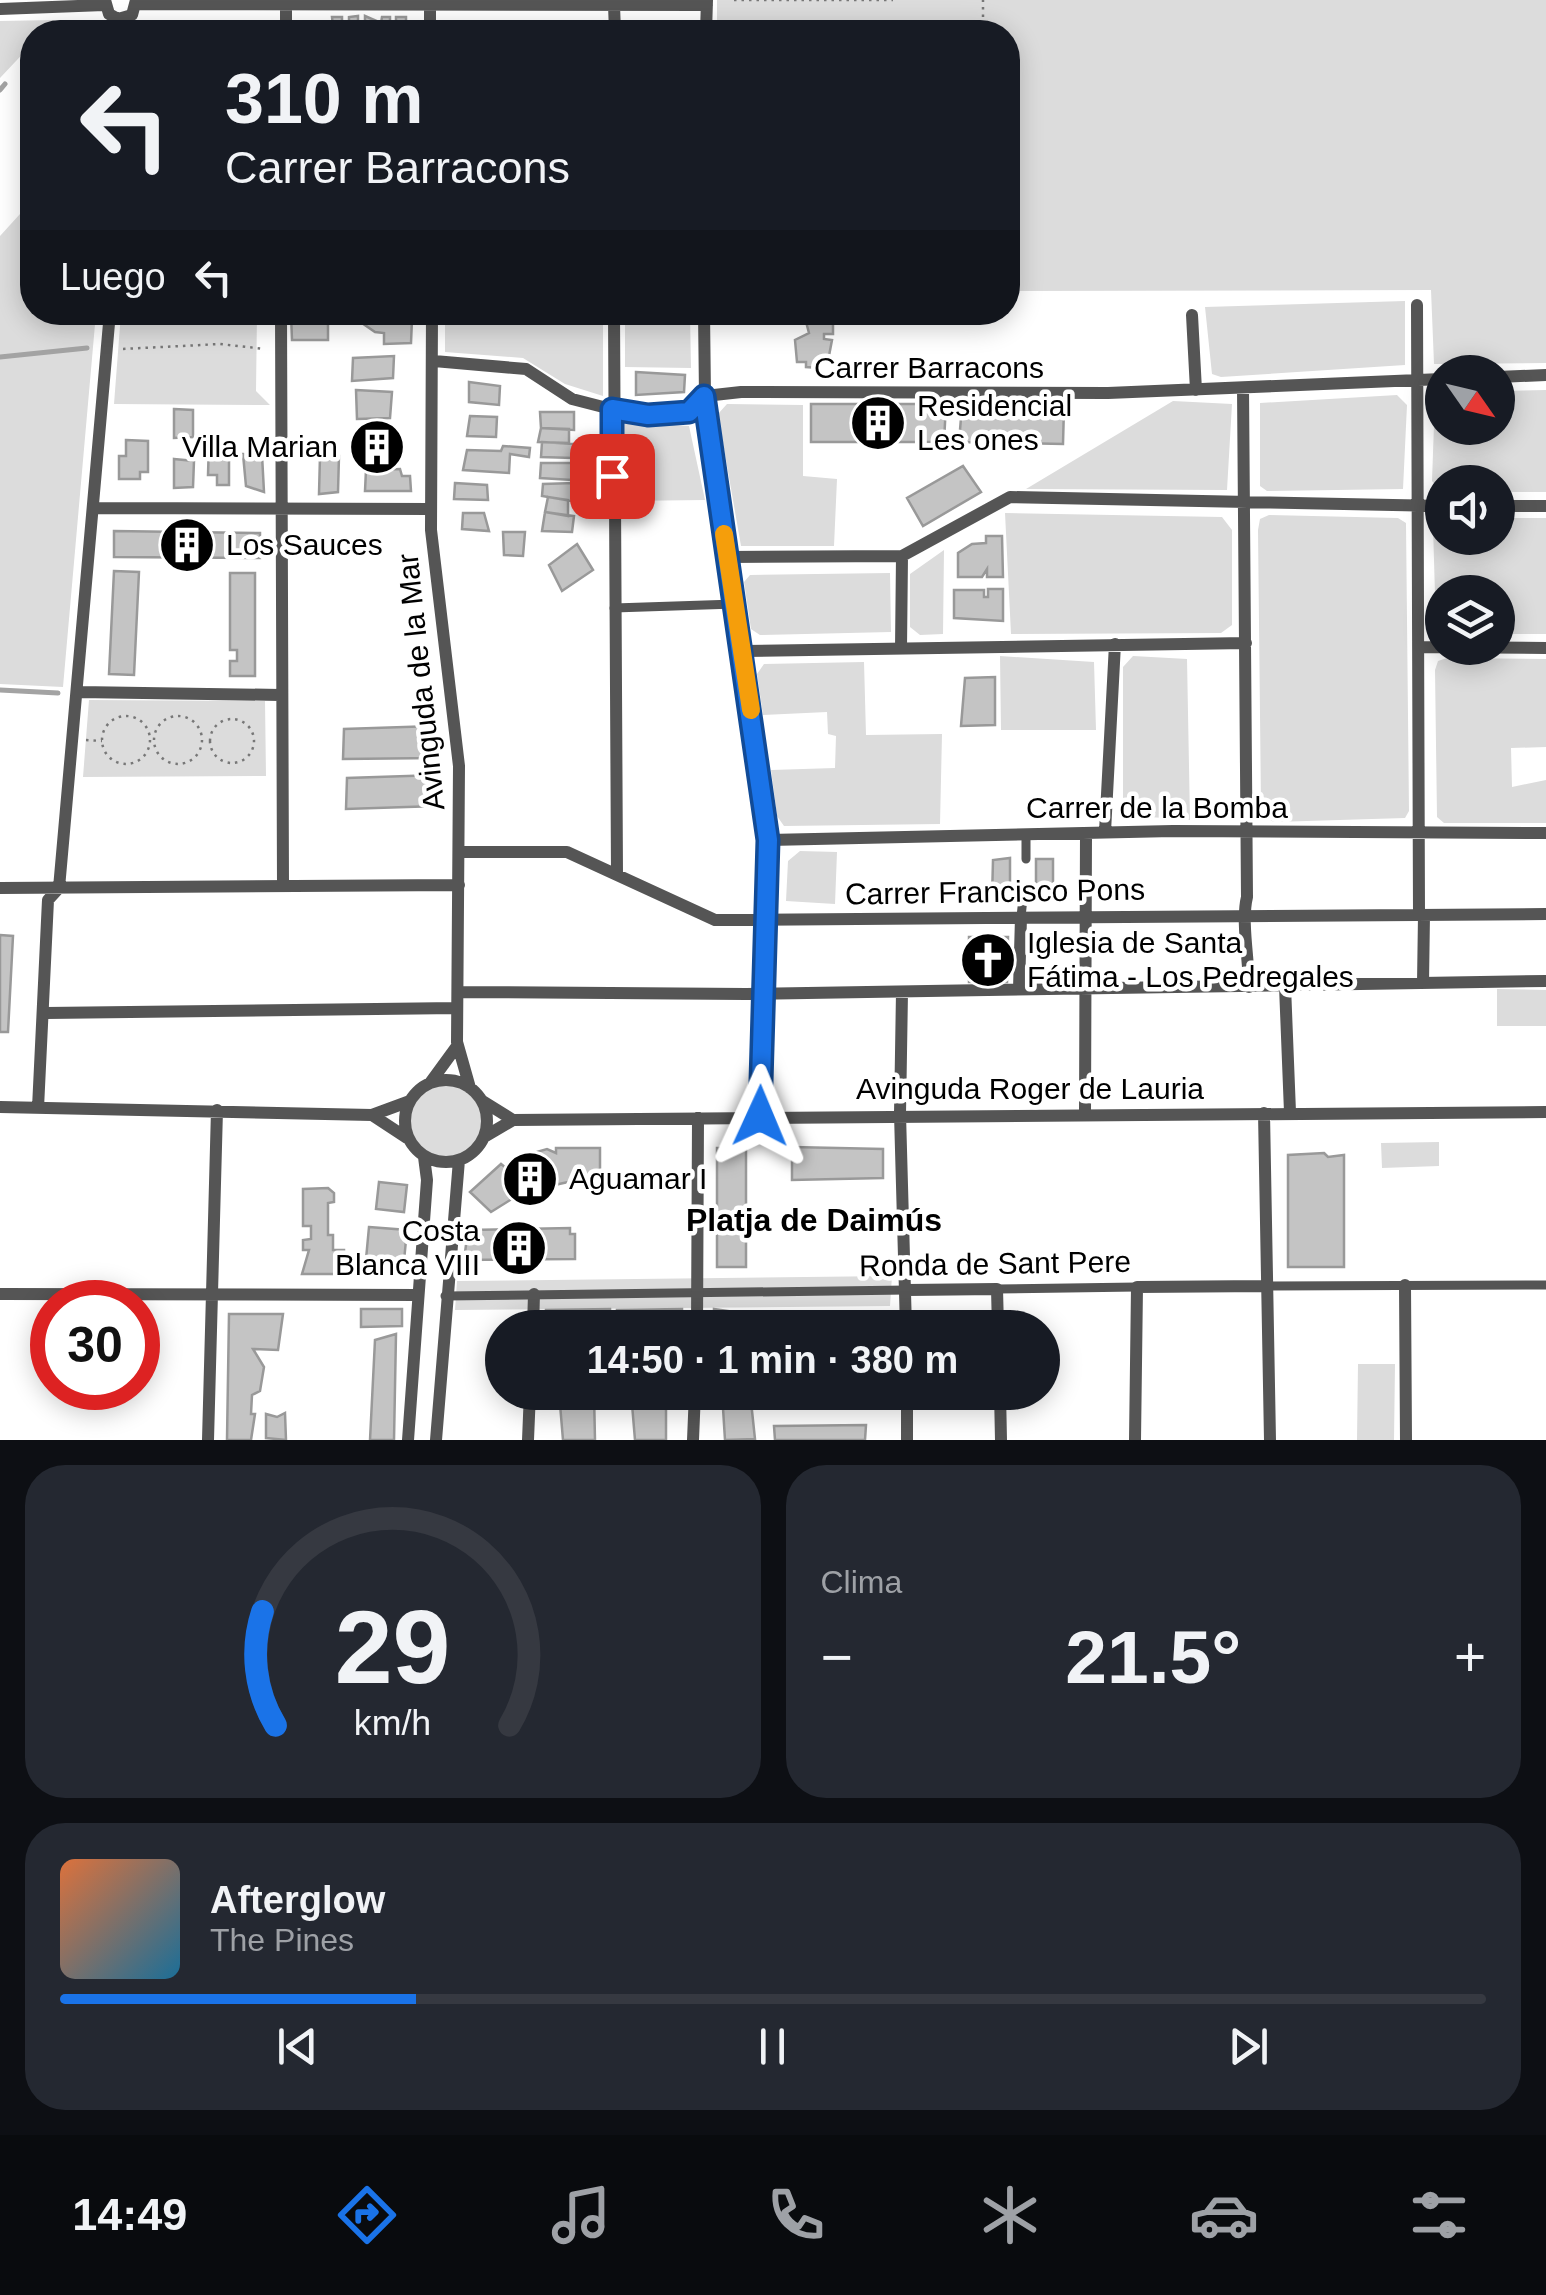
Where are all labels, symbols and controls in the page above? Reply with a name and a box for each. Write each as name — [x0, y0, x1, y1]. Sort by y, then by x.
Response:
icon: left — [60, 60, 190, 190]
text: 310 m — [225, 60, 423, 138]
text: Carrer Barracons — [225, 142, 570, 193]
icon: left — [186, 250, 241, 305]
text: Luego — [60, 256, 166, 298]
street label: Carrer Barracons — [814, 351, 1044, 384]
north arrow — [1425, 355, 1515, 445]
map controls — [1425, 355, 1515, 665]
place label: Residencial Les ones — [917, 389, 1072, 456]
building icon: Residencial Les ones — [848, 393, 908, 453]
building icon: Villa Marian — [347, 417, 407, 477]
place label: Villa Marian — [182, 430, 338, 463]
pin — [570, 434, 655, 519]
icon: arrive — [585, 449, 640, 504]
button: sound — [1425, 465, 1515, 555]
building icon: Los Sauces — [157, 515, 217, 575]
place label: Los Sauces — [226, 528, 383, 561]
street label: Avinguda de la Mar — [391, 552, 450, 812]
button: layers — [1425, 575, 1515, 665]
street label: Carrer de la Bomba — [1026, 791, 1288, 824]
street label: Carrer Francisco Pons — [845, 872, 1145, 911]
place label: Iglesia de Santa Fátima - Los Pedregales — [1027, 926, 1354, 993]
church icon: Iglesia de Santa Fátima - Los Pedregales — [958, 930, 1018, 990]
position arrow — [708, 1064, 812, 1168]
street label: Avinguda Roger de Lauria — [856, 1072, 1204, 1105]
building icon: Aguamar I — [500, 1149, 560, 1209]
place label: Aguamar I — [569, 1162, 707, 1195]
district label: Platja de Daimús — [686, 1202, 942, 1238]
place label: Costa Blanca VIII — [335, 1214, 480, 1281]
building icon: Costa Blanca VIII — [489, 1218, 549, 1278]
street label: Ronda de Sant Pere — [859, 1245, 1131, 1282]
speed limit sign: 30 — [30, 1280, 160, 1410]
text: 14:50 · 1 min · 380 m — [587, 1339, 958, 1381]
text: Clima — [821, 1564, 902, 1600]
text: 29 — [335, 1589, 451, 1705]
text: 21.5° — [1065, 1615, 1241, 1699]
text: − — [821, 1626, 853, 1688]
text: + — [1454, 1626, 1486, 1688]
text: km/h — [354, 1703, 431, 1743]
text: Afterglow — [210, 1879, 385, 1921]
text: The Pines — [210, 1922, 354, 1958]
icon: previous — [270, 2019, 325, 2074]
icon: pause — [745, 2019, 800, 2074]
icon: next — [1221, 2019, 1276, 2074]
icon: directions — [332, 2180, 402, 2250]
icon: music — [546, 2180, 616, 2250]
icon: phone — [761, 2180, 831, 2250]
icon: climate — [975, 2180, 1045, 2250]
icon: car — [1189, 2180, 1259, 2250]
icon: filters — [1404, 2180, 1474, 2250]
text: 14:49 — [72, 2189, 187, 2240]

